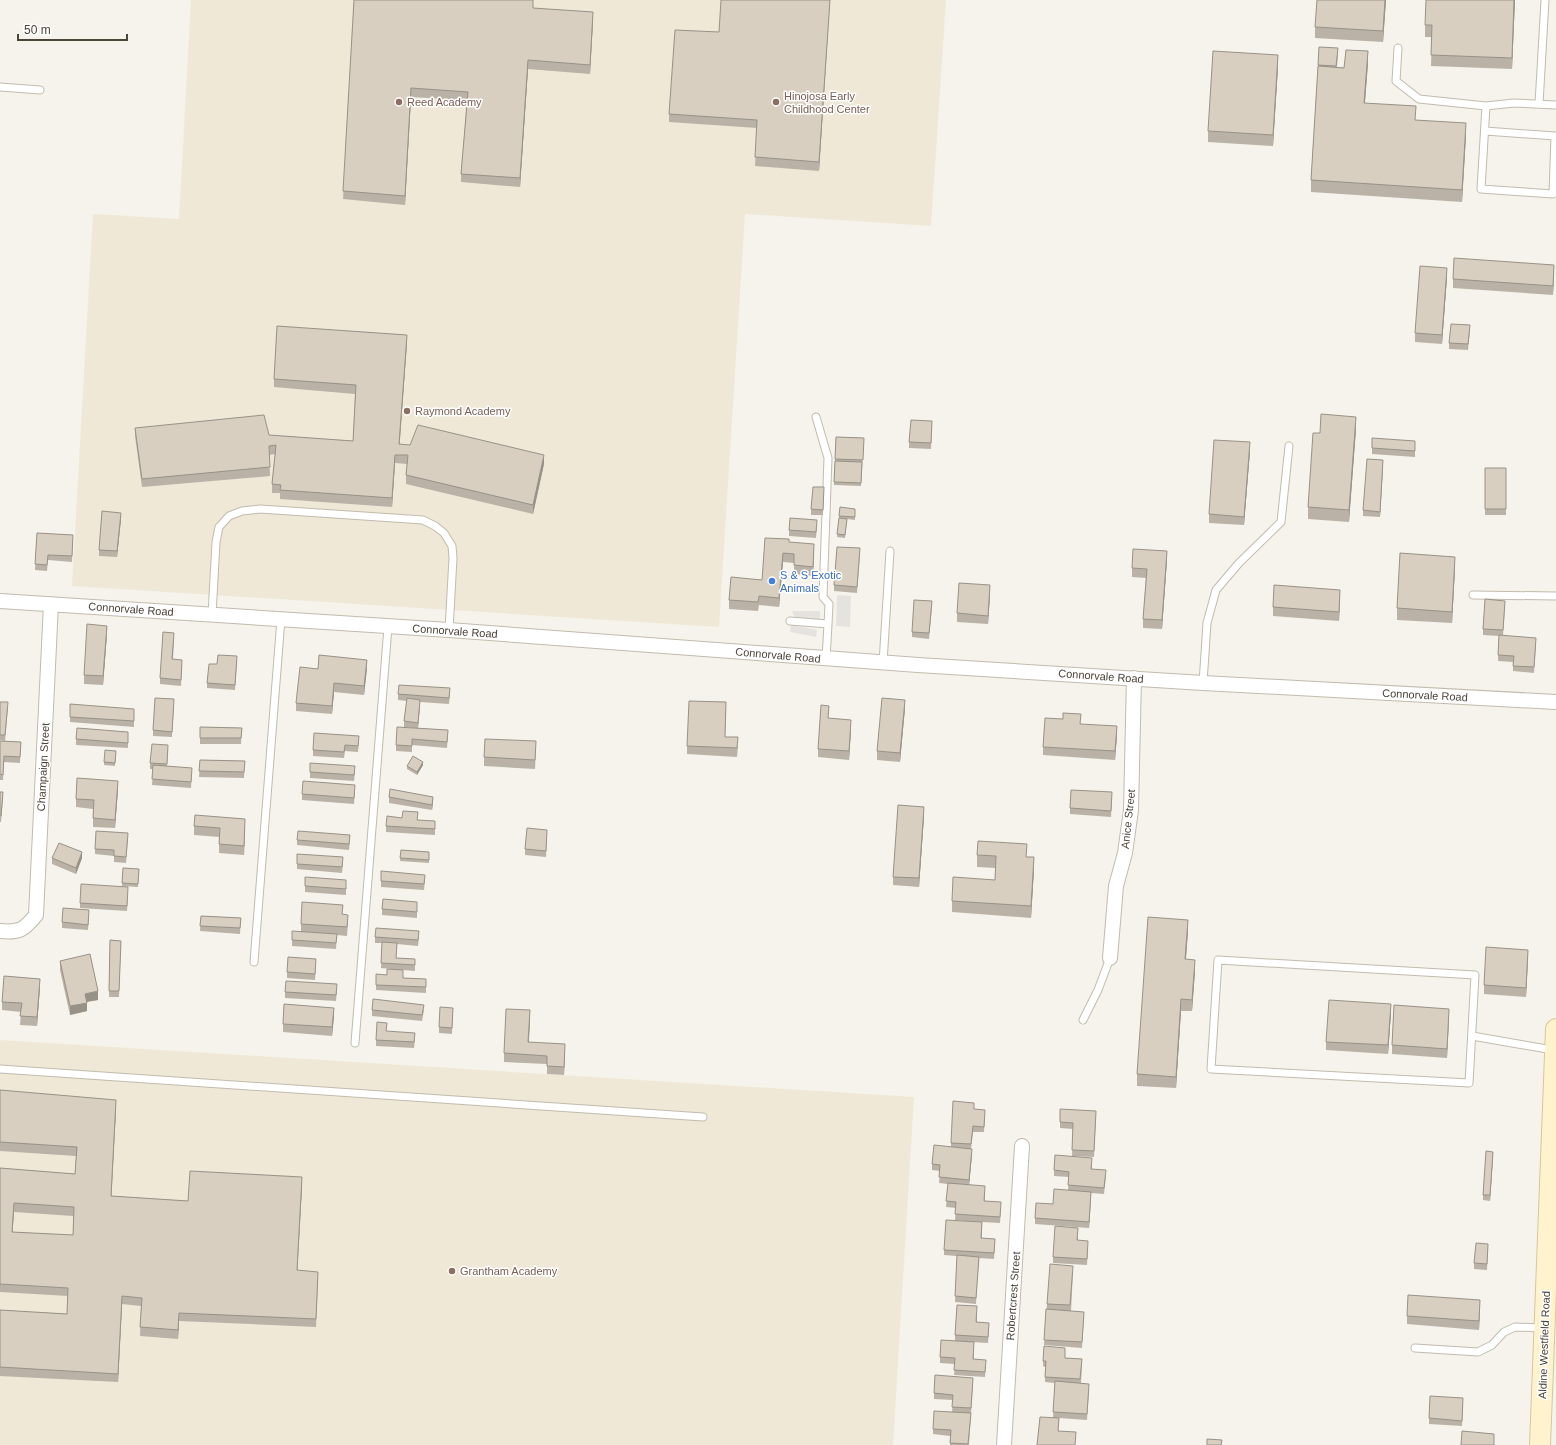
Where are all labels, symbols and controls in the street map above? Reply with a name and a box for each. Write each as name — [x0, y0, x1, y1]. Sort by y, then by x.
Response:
scale bar — [18, 16, 127, 42]
text: 50 m — [24, 23, 51, 37]
place label: Hinojosa Early Childhood Center — [784, 90, 870, 115]
place label: Reed Academy — [407, 96, 482, 108]
marker: Reed Academy — [394, 97, 404, 107]
marker: Hinojosa Early Childhood Center — [771, 97, 781, 107]
place label: Raymond Academy — [415, 405, 511, 417]
marker: Raymond Academy — [402, 406, 412, 416]
place label: S & S Exotic Animals — [780, 569, 842, 594]
marker: S & S Exotic Animals — [767, 576, 777, 586]
street label: Connorvale Road — [88, 600, 174, 618]
street label: Connorvale Road — [412, 622, 498, 640]
street label: Connorvale Road — [735, 645, 821, 665]
street label: Connorvale Road — [1058, 667, 1144, 685]
street label: Connorvale Road — [1382, 687, 1468, 703]
street label: Champaign Street — [35, 722, 51, 812]
street label: Anice Street — [1119, 789, 1137, 849]
street label: Robertcrest Street — [1004, 1251, 1022, 1341]
place label: Grantham Academy — [460, 1265, 558, 1277]
marker: Grantham Academy — [447, 1266, 457, 1276]
street label: Aldine Westfield Road — [1536, 1291, 1552, 1399]

